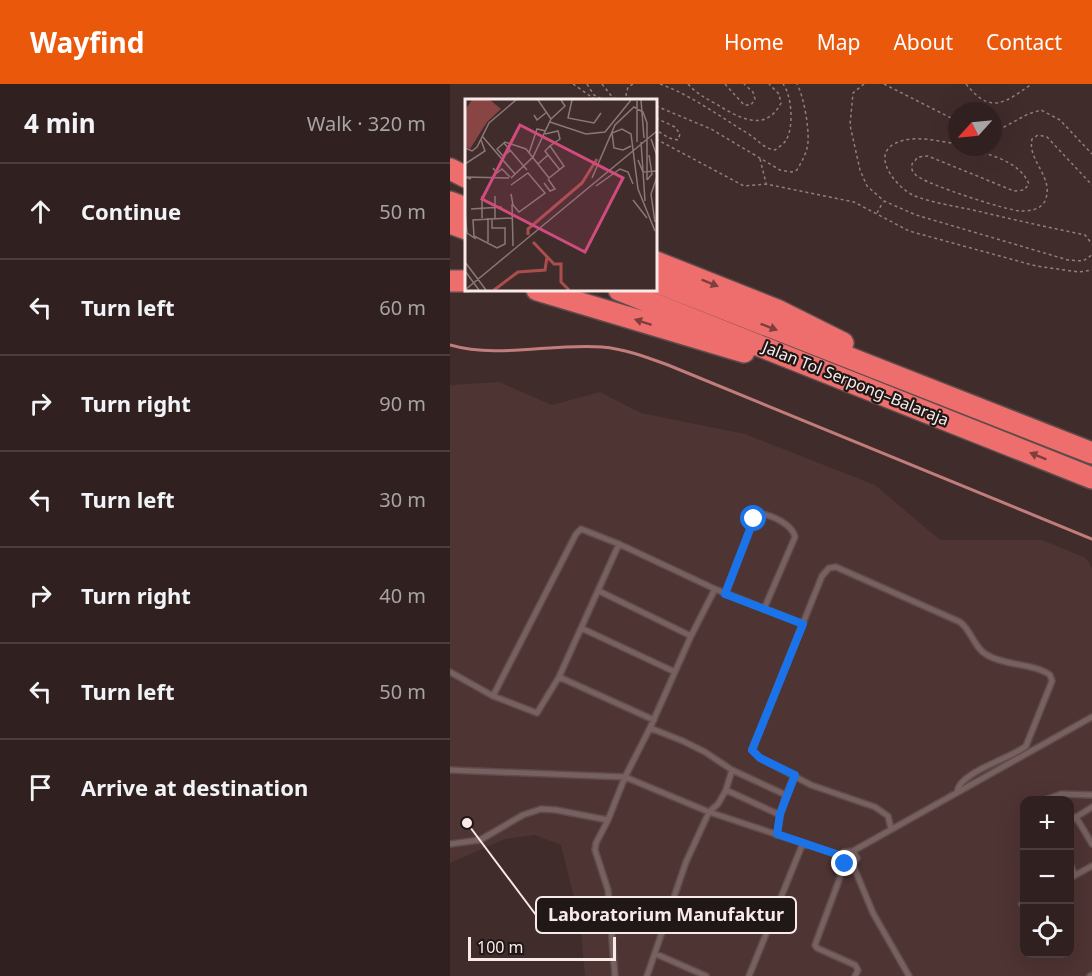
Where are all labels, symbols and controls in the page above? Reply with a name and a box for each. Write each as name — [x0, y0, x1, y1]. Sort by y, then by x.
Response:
text: Wayfind — [30, 23, 144, 61]
text: Home — [724, 28, 784, 56]
text: Map — [817, 28, 860, 56]
text: About — [893, 28, 953, 56]
text: Contact — [986, 28, 1062, 56]
inset map — [465, 99, 657, 291]
north arrow — [948, 102, 1002, 156]
text: 4 min — [24, 105, 96, 141]
text: Walk · 320 m — [307, 110, 426, 137]
icon: ahead — [24, 195, 57, 228]
text: Continue — [81, 196, 181, 226]
text: 50 m — [379, 198, 426, 225]
one-way arrow — [701, 279, 719, 288]
icon: left — [24, 291, 57, 324]
text: Turn left — [81, 292, 175, 322]
text: 60 m — [379, 294, 426, 321]
one-way arrow — [634, 316, 652, 326]
one-way arrow — [760, 322, 778, 332]
street label: Jalan Tol Serpong–Balaraja — [758, 335, 952, 430]
icon: right — [24, 387, 57, 420]
text: Turn right — [81, 388, 191, 418]
text: 90 m — [379, 390, 426, 417]
one-way arrow — [1029, 451, 1047, 461]
icon: left — [24, 483, 57, 516]
text: Turn left — [81, 484, 175, 514]
text: 30 m — [379, 486, 426, 513]
route start — [740, 505, 766, 531]
icon: right — [24, 579, 57, 612]
text: Turn right — [81, 580, 191, 610]
text: 40 m — [379, 582, 426, 609]
icon: left — [24, 675, 57, 708]
text: Turn left — [81, 676, 175, 706]
text: 50 m — [379, 678, 426, 705]
icon: arrive — [24, 771, 57, 804]
text: Arrive at destination — [81, 772, 308, 802]
map controls — [1020, 796, 1074, 958]
button: + — [1020, 796, 1074, 850]
route end — [831, 850, 857, 876]
button: − — [1020, 850, 1074, 904]
callout: Laboratorium Manufaktur — [536, 897, 796, 933]
text: Laboratorium Manufaktur — [548, 902, 784, 926]
button: locate — [1020, 904, 1074, 958]
scale bar — [468, 934, 616, 962]
text: 100 m — [477, 936, 524, 958]

